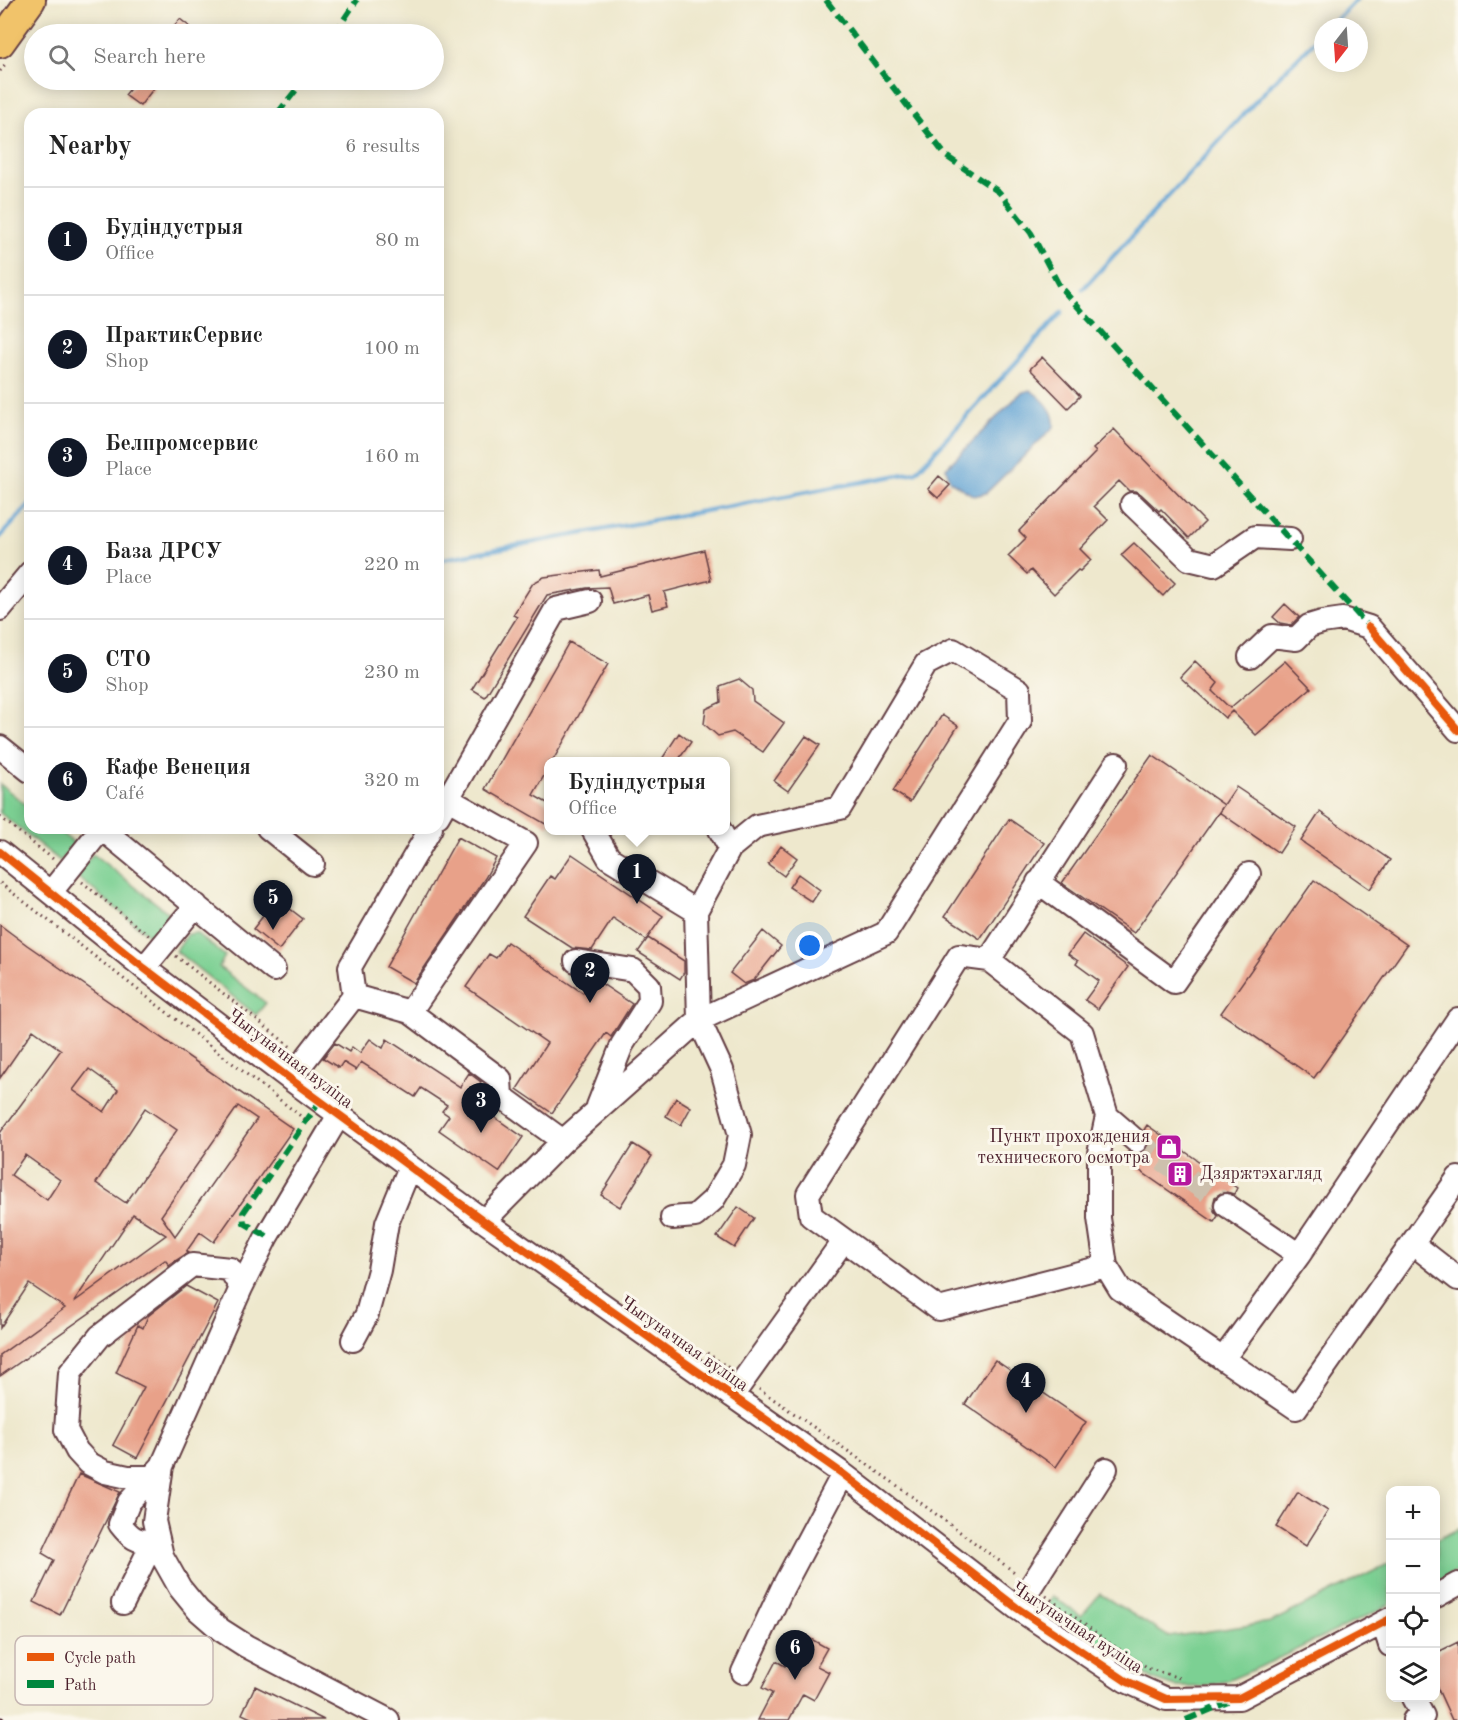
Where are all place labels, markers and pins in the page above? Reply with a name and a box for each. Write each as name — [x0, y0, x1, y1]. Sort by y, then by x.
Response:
pin: 1 — [618, 854, 656, 904]
pin: 5 — [254, 880, 292, 930]
pin: 2 — [570, 954, 610, 1003]
pin: 3 — [462, 1084, 500, 1133]
place label: Пункт прохождения технического осмотра — [978, 1128, 1150, 1167]
shop icon: Пункт прохождения технического осмотра — [1154, 1132, 1184, 1162]
building icon: Дзяржтэхагляд — [1165, 1159, 1195, 1189]
place label: Дзяржтэхагляд — [1200, 1165, 1322, 1183]
pin: 4 — [1006, 1364, 1046, 1413]
pin: 6 — [776, 1630, 814, 1680]

